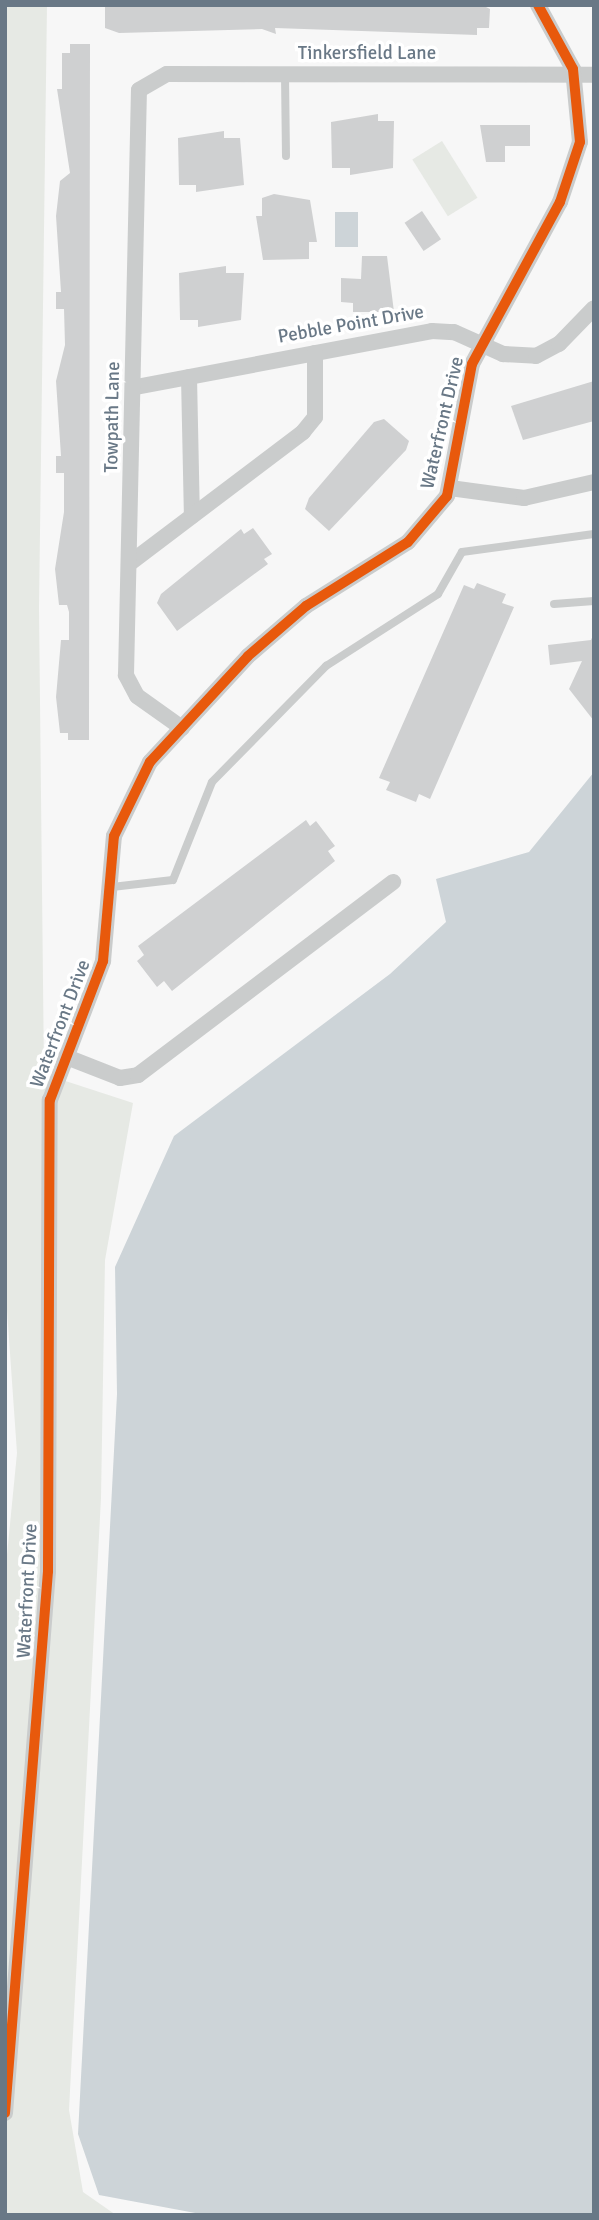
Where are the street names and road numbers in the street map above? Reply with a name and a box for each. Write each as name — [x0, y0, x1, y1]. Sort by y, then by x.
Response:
street label: Tinkersfield Lane — [298, 43, 436, 65]
street label: Pebble Point Drive — [276, 301, 426, 349]
street label: Waterfront Drive — [417, 355, 469, 491]
street label: Towpath Lane — [101, 361, 125, 473]
street label: Waterfront Drive — [26, 957, 96, 1091]
street label: Waterfront Drive — [13, 1523, 43, 1659]

